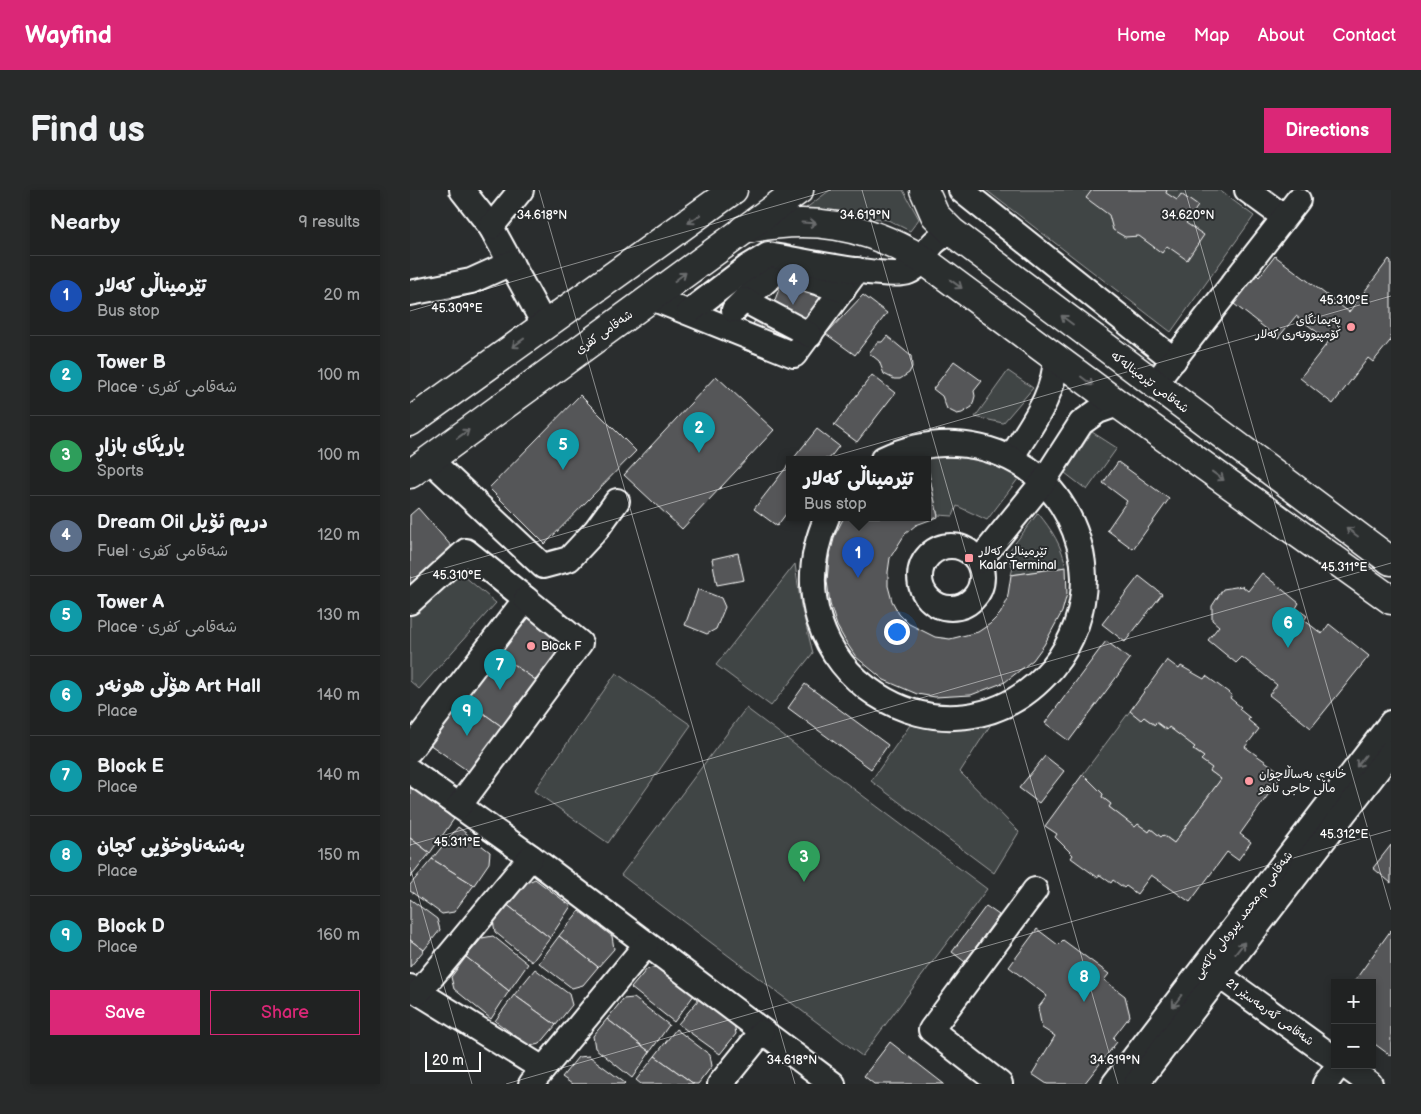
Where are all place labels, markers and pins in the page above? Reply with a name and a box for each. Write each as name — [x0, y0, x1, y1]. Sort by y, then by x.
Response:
pin: 4 — [777, 264, 809, 305]
place label: پەیمانگای کۆمپیووتەری کەلار — [1254, 313, 1341, 342]
marker: پەیمانگای کۆمپیووتەری کەلار — [1345, 321, 1357, 333]
pin: 2 — [683, 412, 715, 453]
pin: 5 — [547, 429, 579, 470]
pin: 1 — [842, 537, 874, 578]
place label: تێرمینالی کەلار Kalar Terminal — [978, 544, 1056, 573]
marker: تێرمینالی کەلار Kalar Terminal — [963, 552, 975, 564]
pin: 6 — [1272, 607, 1304, 648]
place label: Block F — [541, 639, 582, 654]
marker: Block F — [525, 640, 537, 652]
pin: 7 — [484, 649, 516, 690]
pin: 9 — [451, 695, 483, 736]
place label: خانەی بەساڵاچوان ماڵی حاجی ئاهو — [1258, 765, 1347, 796]
marker: خانەی بەساڵاچوان ماڵی حاجی ئاهو — [1243, 775, 1255, 787]
pin: 3 — [788, 841, 820, 882]
pin: 8 — [1068, 961, 1100, 1002]

